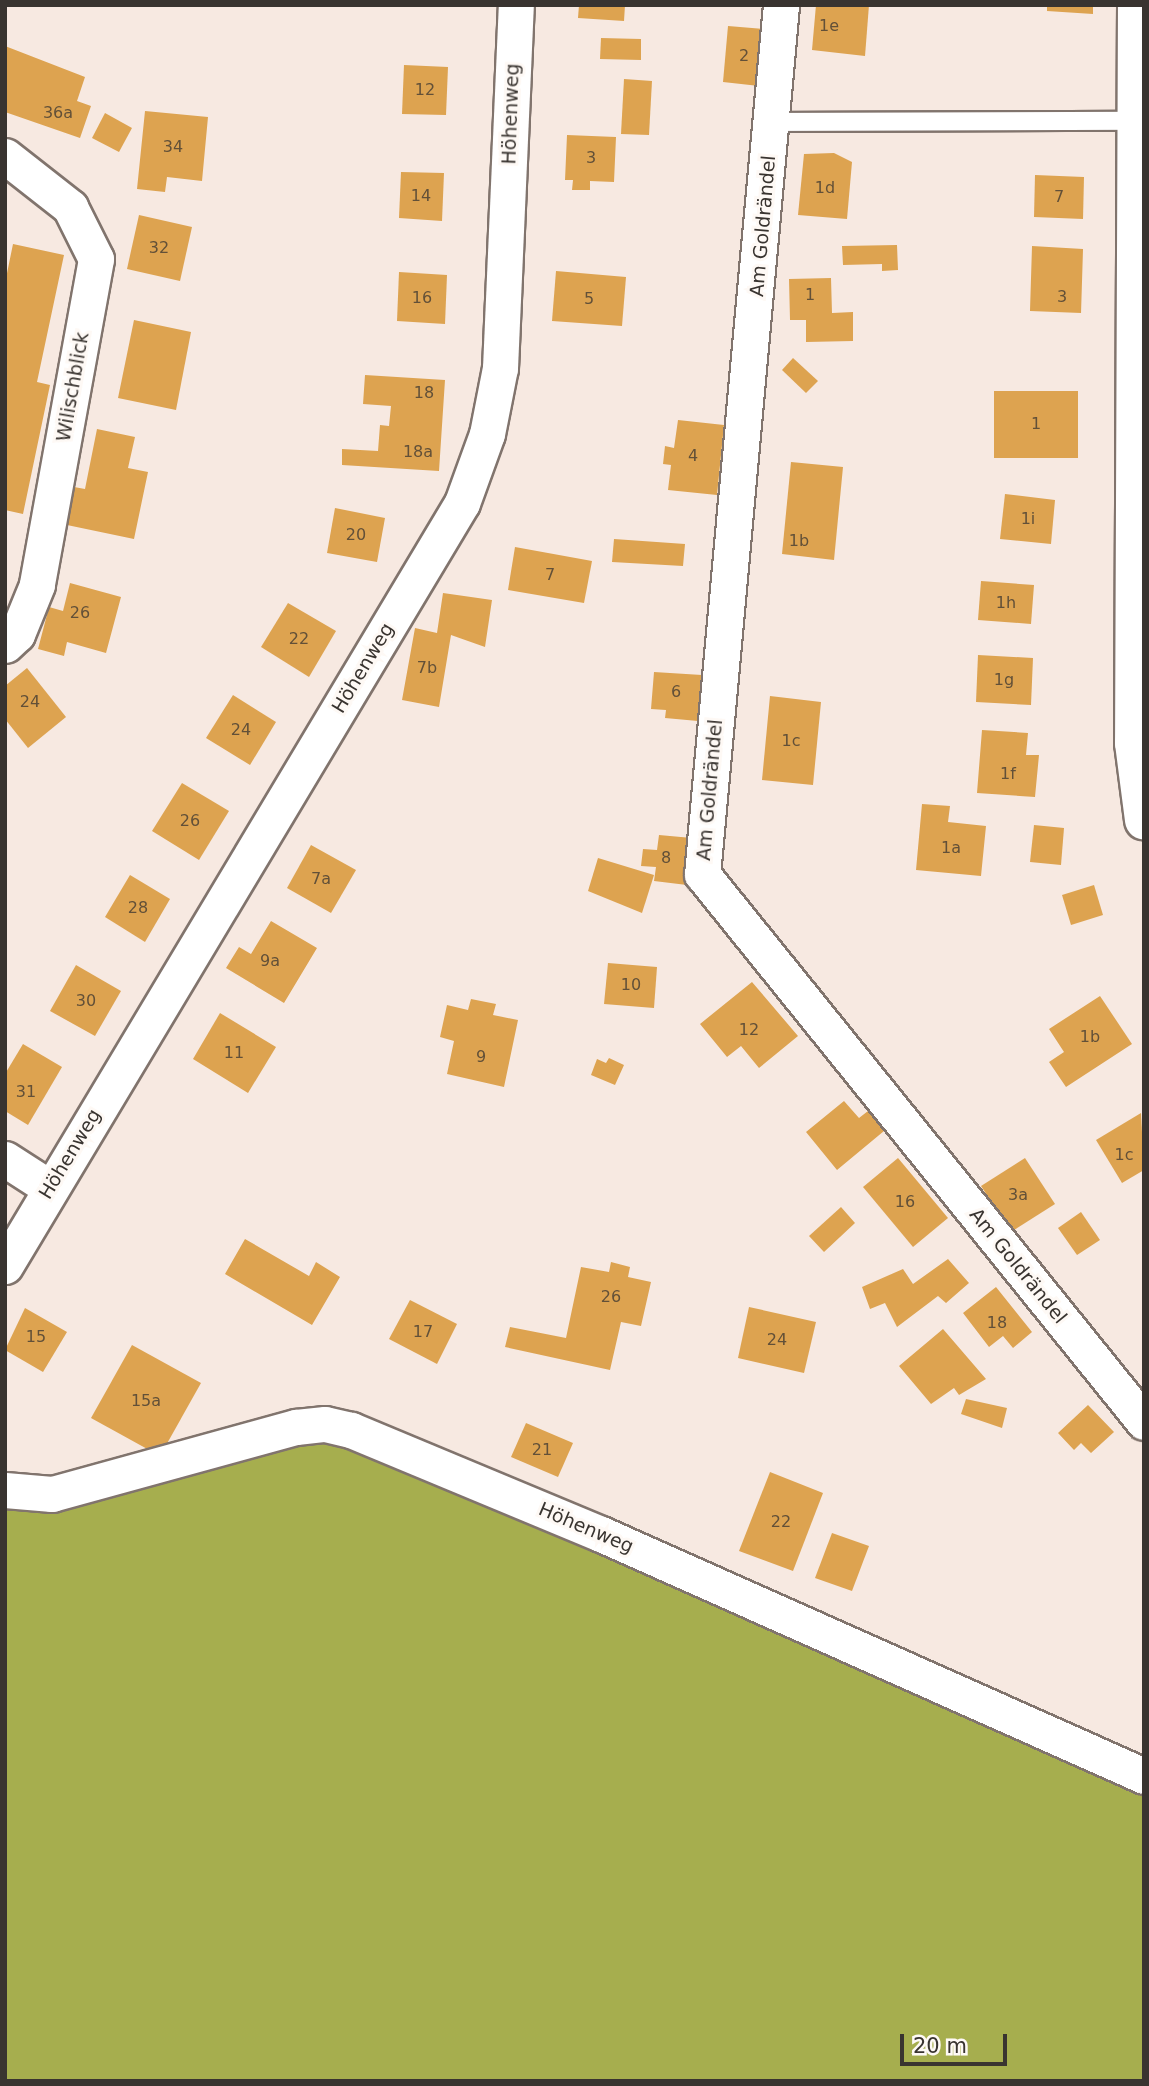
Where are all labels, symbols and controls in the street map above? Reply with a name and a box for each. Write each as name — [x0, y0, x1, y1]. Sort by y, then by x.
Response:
house number: 1e — [819, 16, 839, 36]
house number: 2 — [739, 46, 749, 66]
street label: Höhenweg — [498, 63, 524, 165]
house number: 12 — [415, 80, 435, 100]
house number: 36a — [43, 103, 73, 123]
house number: 34 — [163, 137, 183, 157]
house number: 3 — [586, 148, 596, 168]
street label: Am Goldrändel — [745, 154, 781, 298]
house number: 1d — [815, 178, 835, 198]
house number: 14 — [411, 186, 431, 206]
house number: 7 — [1054, 187, 1064, 207]
house number: 32 — [149, 238, 169, 258]
house number: 1 — [805, 285, 815, 305]
house number: 3 — [1057, 287, 1067, 307]
house number: 16 — [412, 288, 432, 308]
house number: 5 — [584, 289, 594, 309]
street label: Wilischblick — [52, 331, 94, 443]
house number: 18 — [414, 383, 434, 403]
house number: 1 — [1031, 414, 1041, 434]
house number: 18a — [403, 442, 433, 462]
house number: 4 — [688, 446, 698, 466]
house number: 1i — [1021, 509, 1035, 529]
house number: 20 — [346, 525, 366, 545]
house number: 1b — [789, 531, 809, 551]
house number: 7 — [545, 565, 555, 585]
house number: 1h — [996, 593, 1016, 613]
house number: 26 — [70, 603, 90, 623]
street label: Höhenweg — [327, 619, 399, 717]
house number: 22 — [289, 629, 309, 649]
house number: 7b — [417, 658, 437, 678]
house number: 1g — [994, 670, 1014, 690]
house number: 6 — [671, 682, 681, 702]
house number: 24 — [20, 692, 40, 712]
street label: Am Goldrändel — [692, 718, 728, 862]
house number: 24 — [231, 720, 251, 740]
house number: 1c — [782, 731, 800, 751]
house number: 1f — [1000, 764, 1016, 784]
house number: 26 — [180, 811, 200, 831]
house number: 1a — [941, 838, 961, 858]
house number: 8 — [661, 848, 671, 868]
house number: 7a — [311, 869, 331, 889]
house number: 28 — [128, 898, 148, 918]
house number: 9a — [260, 951, 280, 971]
house number: 10 — [621, 975, 641, 995]
house number: 30 — [76, 991, 96, 1011]
house number: 12 — [739, 1020, 759, 1040]
house number: 1b — [1080, 1027, 1100, 1047]
house number: 11 — [224, 1043, 244, 1063]
house number: 9 — [476, 1047, 486, 1067]
house number: 31 — [16, 1082, 36, 1102]
street label: Höhenweg — [34, 1105, 106, 1203]
house number: 1c — [1115, 1145, 1133, 1165]
house number: 3a — [1008, 1185, 1028, 1205]
house number: 16 — [895, 1192, 915, 1212]
street label: Am Goldrändel — [965, 1204, 1071, 1328]
house number: 26 — [601, 1287, 621, 1307]
house number: 18 — [987, 1313, 1007, 1333]
house number: 17 — [413, 1322, 433, 1342]
house number: 15 — [26, 1327, 46, 1347]
house number: 24 — [767, 1330, 787, 1350]
house number: 15a — [131, 1391, 161, 1411]
house number: 21 — [532, 1440, 552, 1460]
street label: Höhenweg — [535, 1498, 637, 1558]
house number: 22 — [771, 1512, 791, 1532]
scale bar — [904, 2020, 1011, 2064]
text: 20 m — [913, 2034, 967, 2058]

